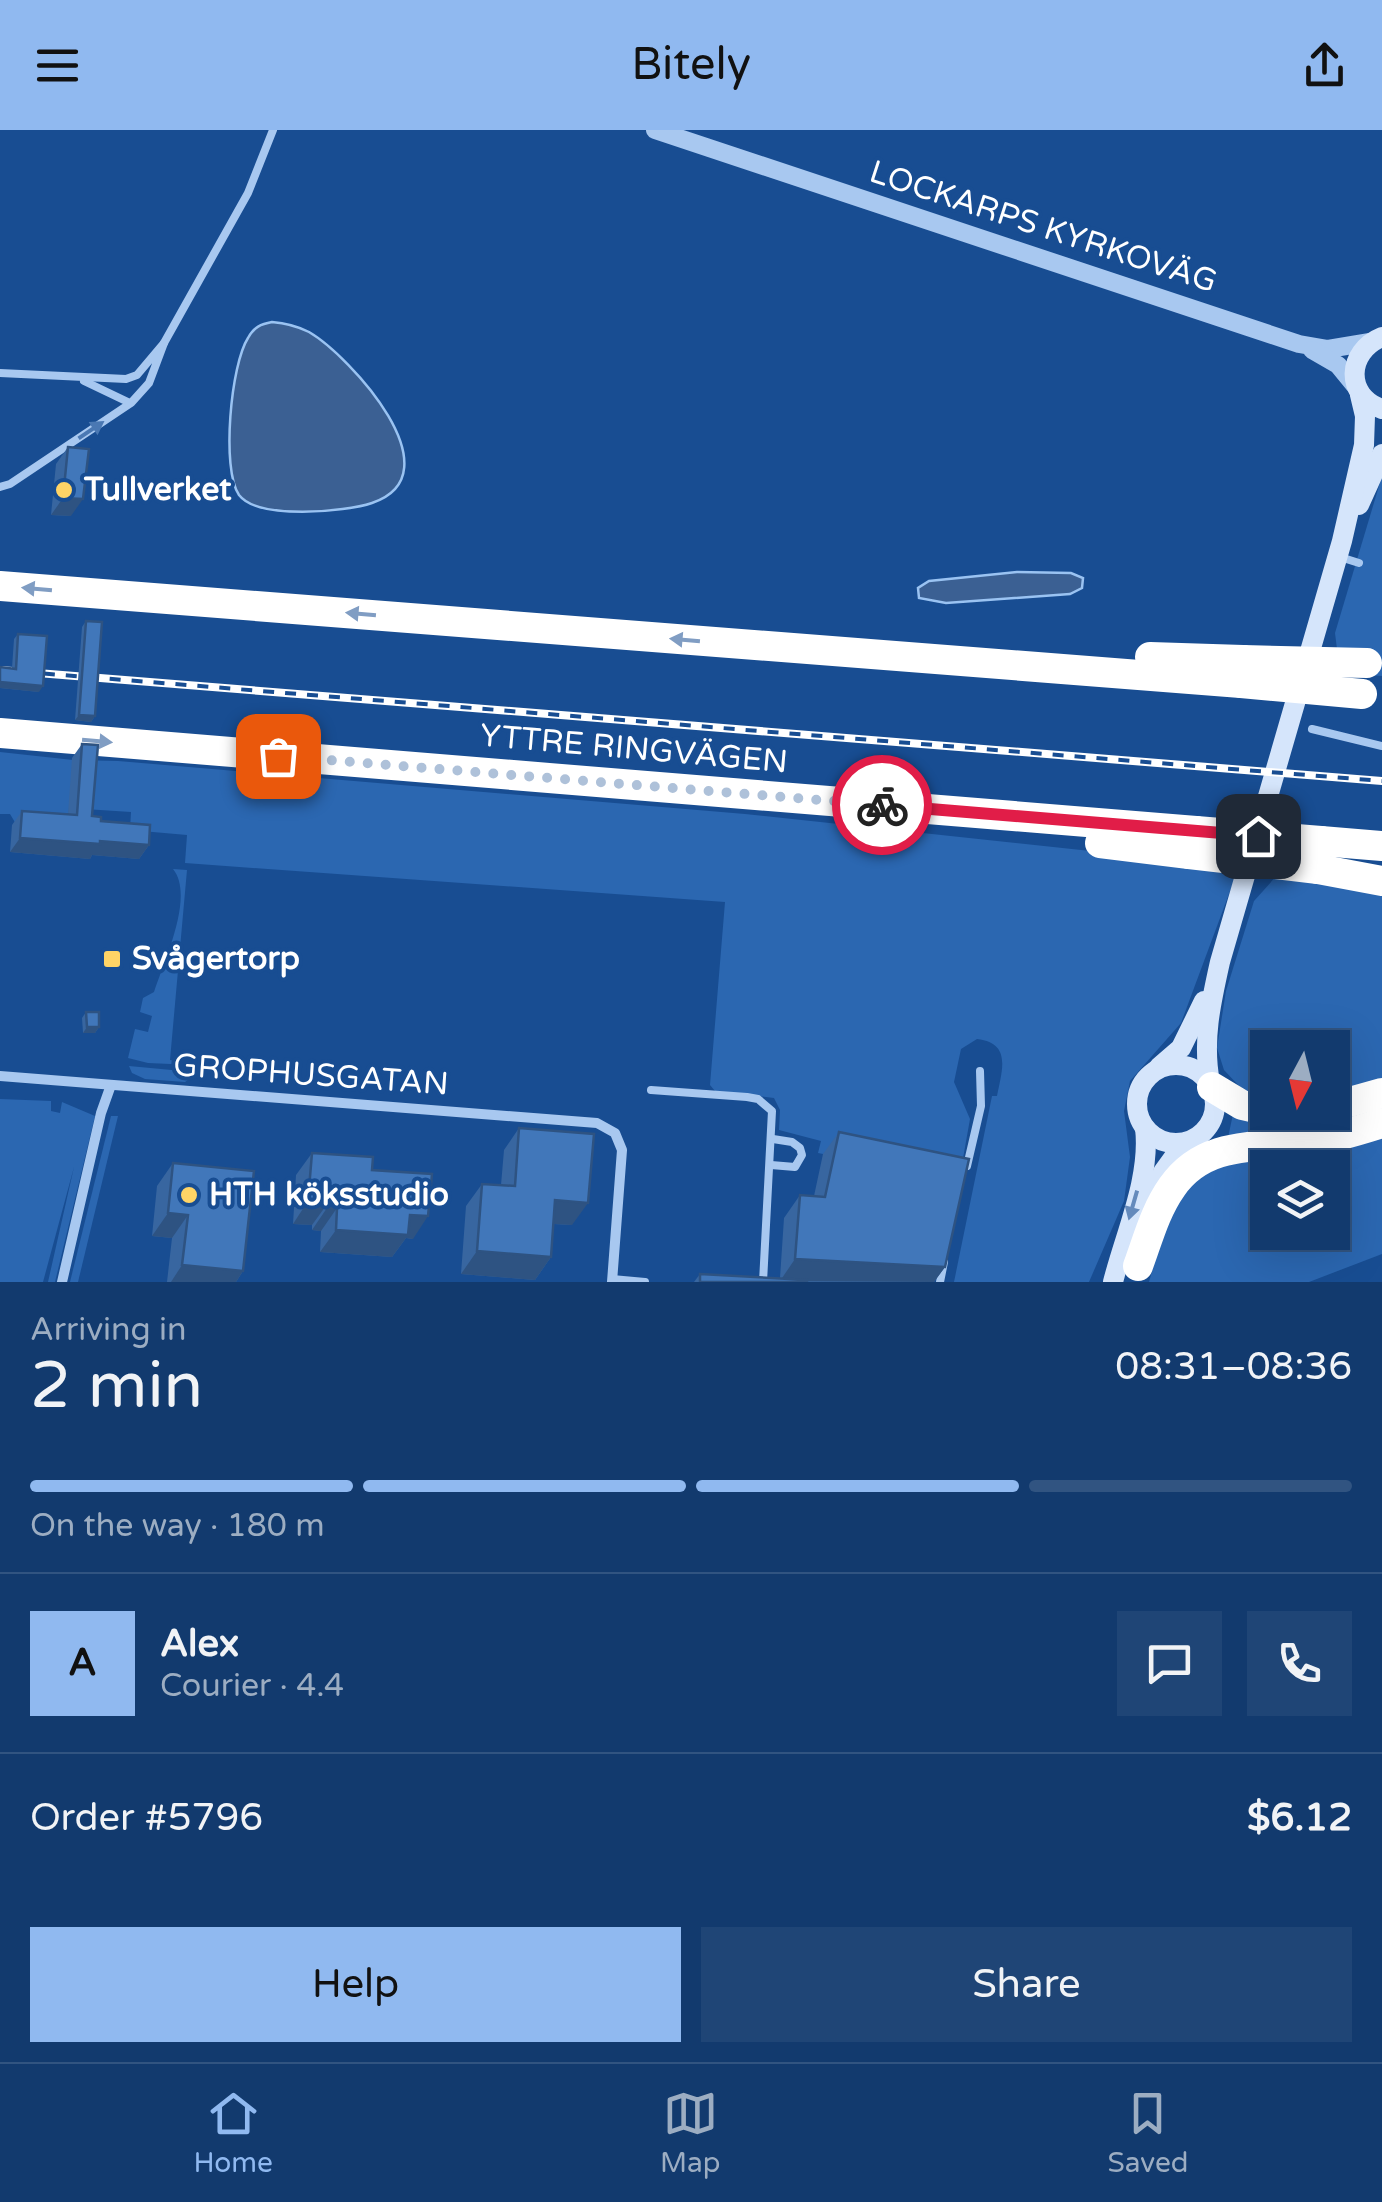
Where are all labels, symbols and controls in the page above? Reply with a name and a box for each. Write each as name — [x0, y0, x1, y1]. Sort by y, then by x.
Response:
icon: menu — [30, 38, 85, 93]
text: Bitely — [631, 38, 751, 92]
icon: share — [1297, 38, 1352, 93]
street label: LOCKARPS KYRKOVÄG — [865, 153, 1221, 301]
one-way arrow — [78, 421, 105, 439]
place label: Tullverket — [83, 471, 232, 509]
marker: Tullverket — [53, 479, 75, 501]
one-way arrow — [20, 580, 52, 596]
one-way arrow — [344, 606, 376, 622]
one-way arrow — [668, 632, 700, 648]
pin — [236, 714, 321, 799]
street label: YTTRE RINGVÄGEN — [479, 717, 789, 781]
icon: bag — [251, 729, 306, 784]
one-way arrow — [82, 733, 114, 749]
courier — [832, 755, 932, 855]
icon: bike — [855, 778, 910, 833]
pin — [1216, 794, 1301, 879]
icon: home — [1231, 809, 1286, 864]
place label: Svågertorp — [132, 940, 300, 978]
marker: Svågertorp — [101, 948, 123, 970]
north arrow — [1250, 1030, 1350, 1130]
map controls — [1250, 1030, 1350, 1250]
street label: GROPHUSGATAN — [172, 1046, 450, 1104]
button: layers — [1250, 1150, 1350, 1250]
place label: HTH köksstudio — [209, 1176, 449, 1214]
marker: HTH köksstudio — [178, 1184, 200, 1206]
one-way arrow — [1125, 1190, 1141, 1221]
text: Arriving in — [30, 1311, 187, 1349]
text: 08:31–08:36 — [1115, 1344, 1352, 1390]
text: 2 min — [30, 1347, 203, 1426]
text: On the way · 180 m — [30, 1507, 325, 1545]
button: chat — [1117, 1611, 1222, 1716]
button: phone — [1247, 1611, 1352, 1716]
text: Alex — [160, 1621, 239, 1667]
text: A — [68, 1640, 97, 1686]
text: Courier · 4.4 — [160, 1667, 344, 1705]
text: Order #5796 — [30, 1795, 263, 1841]
text: $6.12 — [1247, 1795, 1352, 1841]
button: Help — [30, 1927, 681, 2042]
button: Share — [701, 1927, 1352, 2042]
tab: Home — [194, 2086, 273, 2180]
tab: Map — [660, 2086, 720, 2180]
tab: Saved — [1108, 2086, 1188, 2180]

